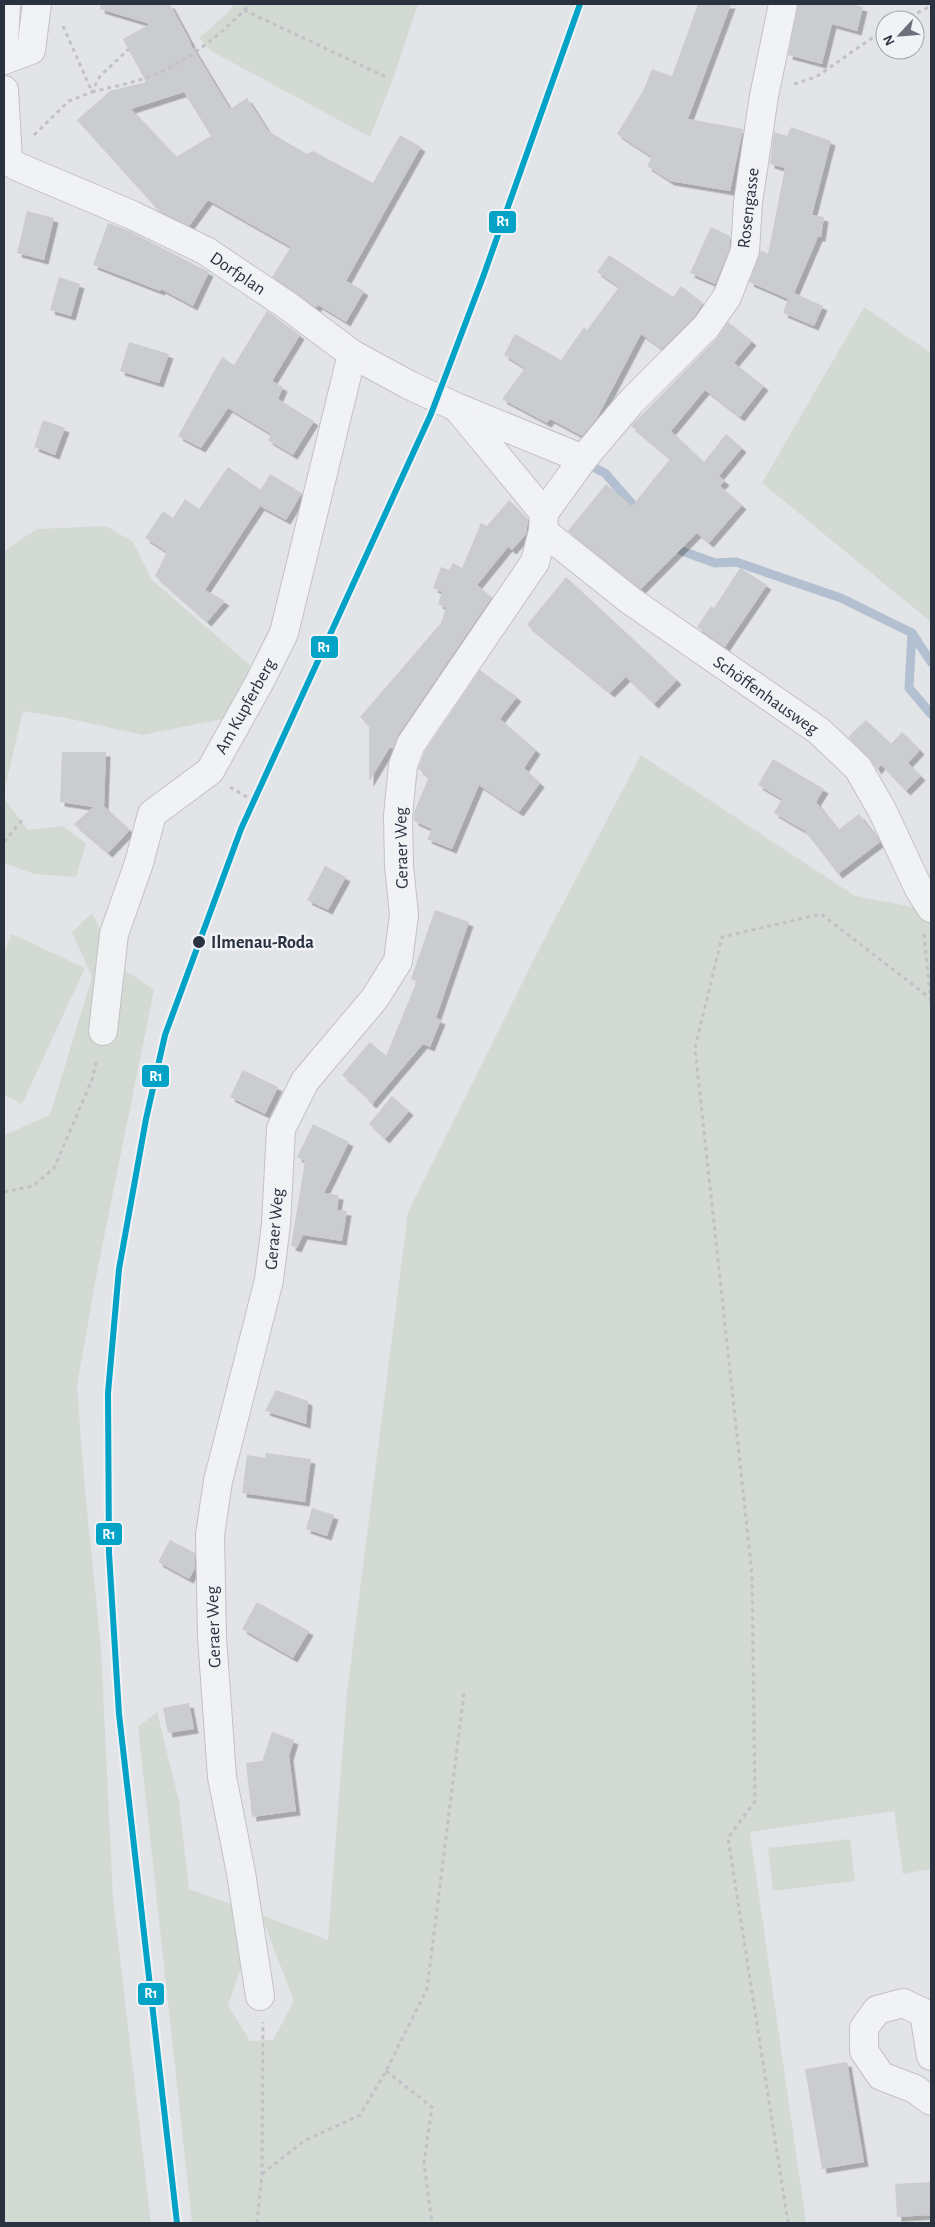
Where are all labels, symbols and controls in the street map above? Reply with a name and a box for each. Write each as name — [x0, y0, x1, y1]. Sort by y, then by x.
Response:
north arrow — [875, 10, 925, 60]
text: N — [881, 33, 898, 48]
street label: Rosengasse — [735, 167, 763, 249]
line badge: R1 — [488, 210, 517, 234]
text: R1 — [496, 215, 510, 229]
street label: Dorfplan — [206, 249, 268, 299]
line badge: R1 — [310, 635, 339, 659]
text: R1 — [317, 641, 331, 655]
street label: Schöffenhausweg — [710, 653, 821, 739]
street label: Am Kupferberg — [212, 655, 280, 757]
street label: Geraer Weg — [392, 807, 412, 889]
marker: Ilmenau-Roda — [191, 934, 207, 950]
place label: Ilmenau-Roda — [211, 934, 314, 952]
line badge: R1 — [141, 1064, 170, 1088]
text: R1 — [149, 1070, 163, 1084]
street label: Geraer Weg — [262, 1187, 288, 1271]
line badge: R1 — [95, 1522, 123, 1546]
text: R1 — [102, 1528, 116, 1542]
street label: Geraer Weg — [204, 1585, 224, 1668]
line badge: R1 — [137, 1982, 165, 2006]
text: R1 — [144, 1987, 158, 2001]

